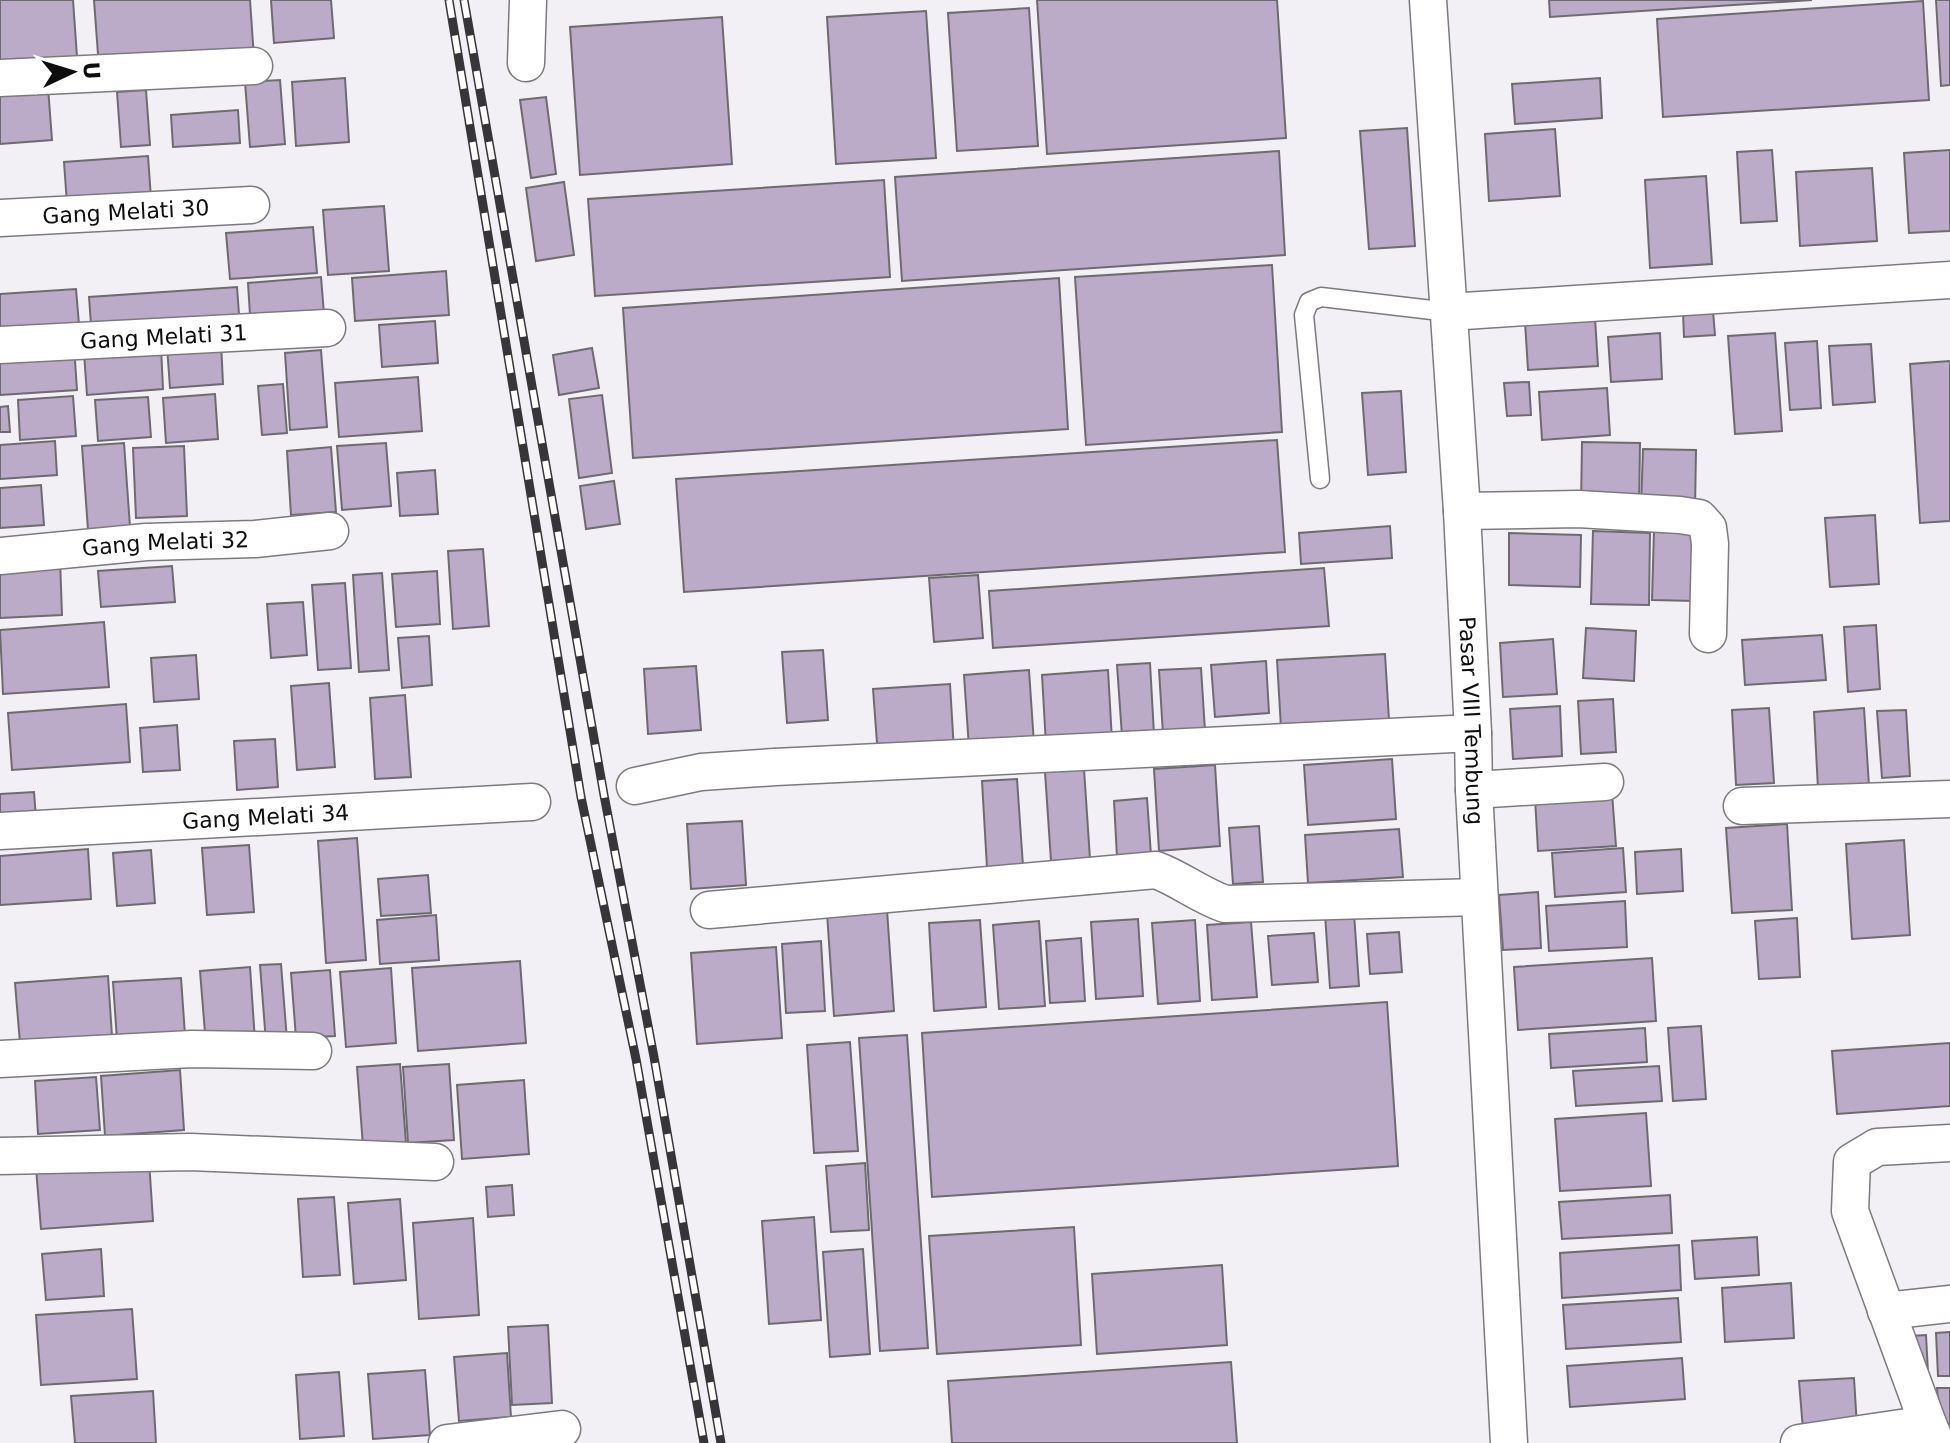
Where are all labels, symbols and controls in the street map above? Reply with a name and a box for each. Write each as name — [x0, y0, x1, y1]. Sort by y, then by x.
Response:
north arrow — [32, 32, 112, 112]
text: U — [78, 61, 105, 80]
street label: Gang Melati 30 — [42, 195, 210, 228]
street label: Gang Melati 31 — [80, 320, 248, 353]
street label: Gang Melati 32 — [81, 527, 249, 561]
street label: Pasar VIII Tembung — [1455, 616, 1488, 826]
street label: Gang Melati 34 — [181, 799, 350, 834]

